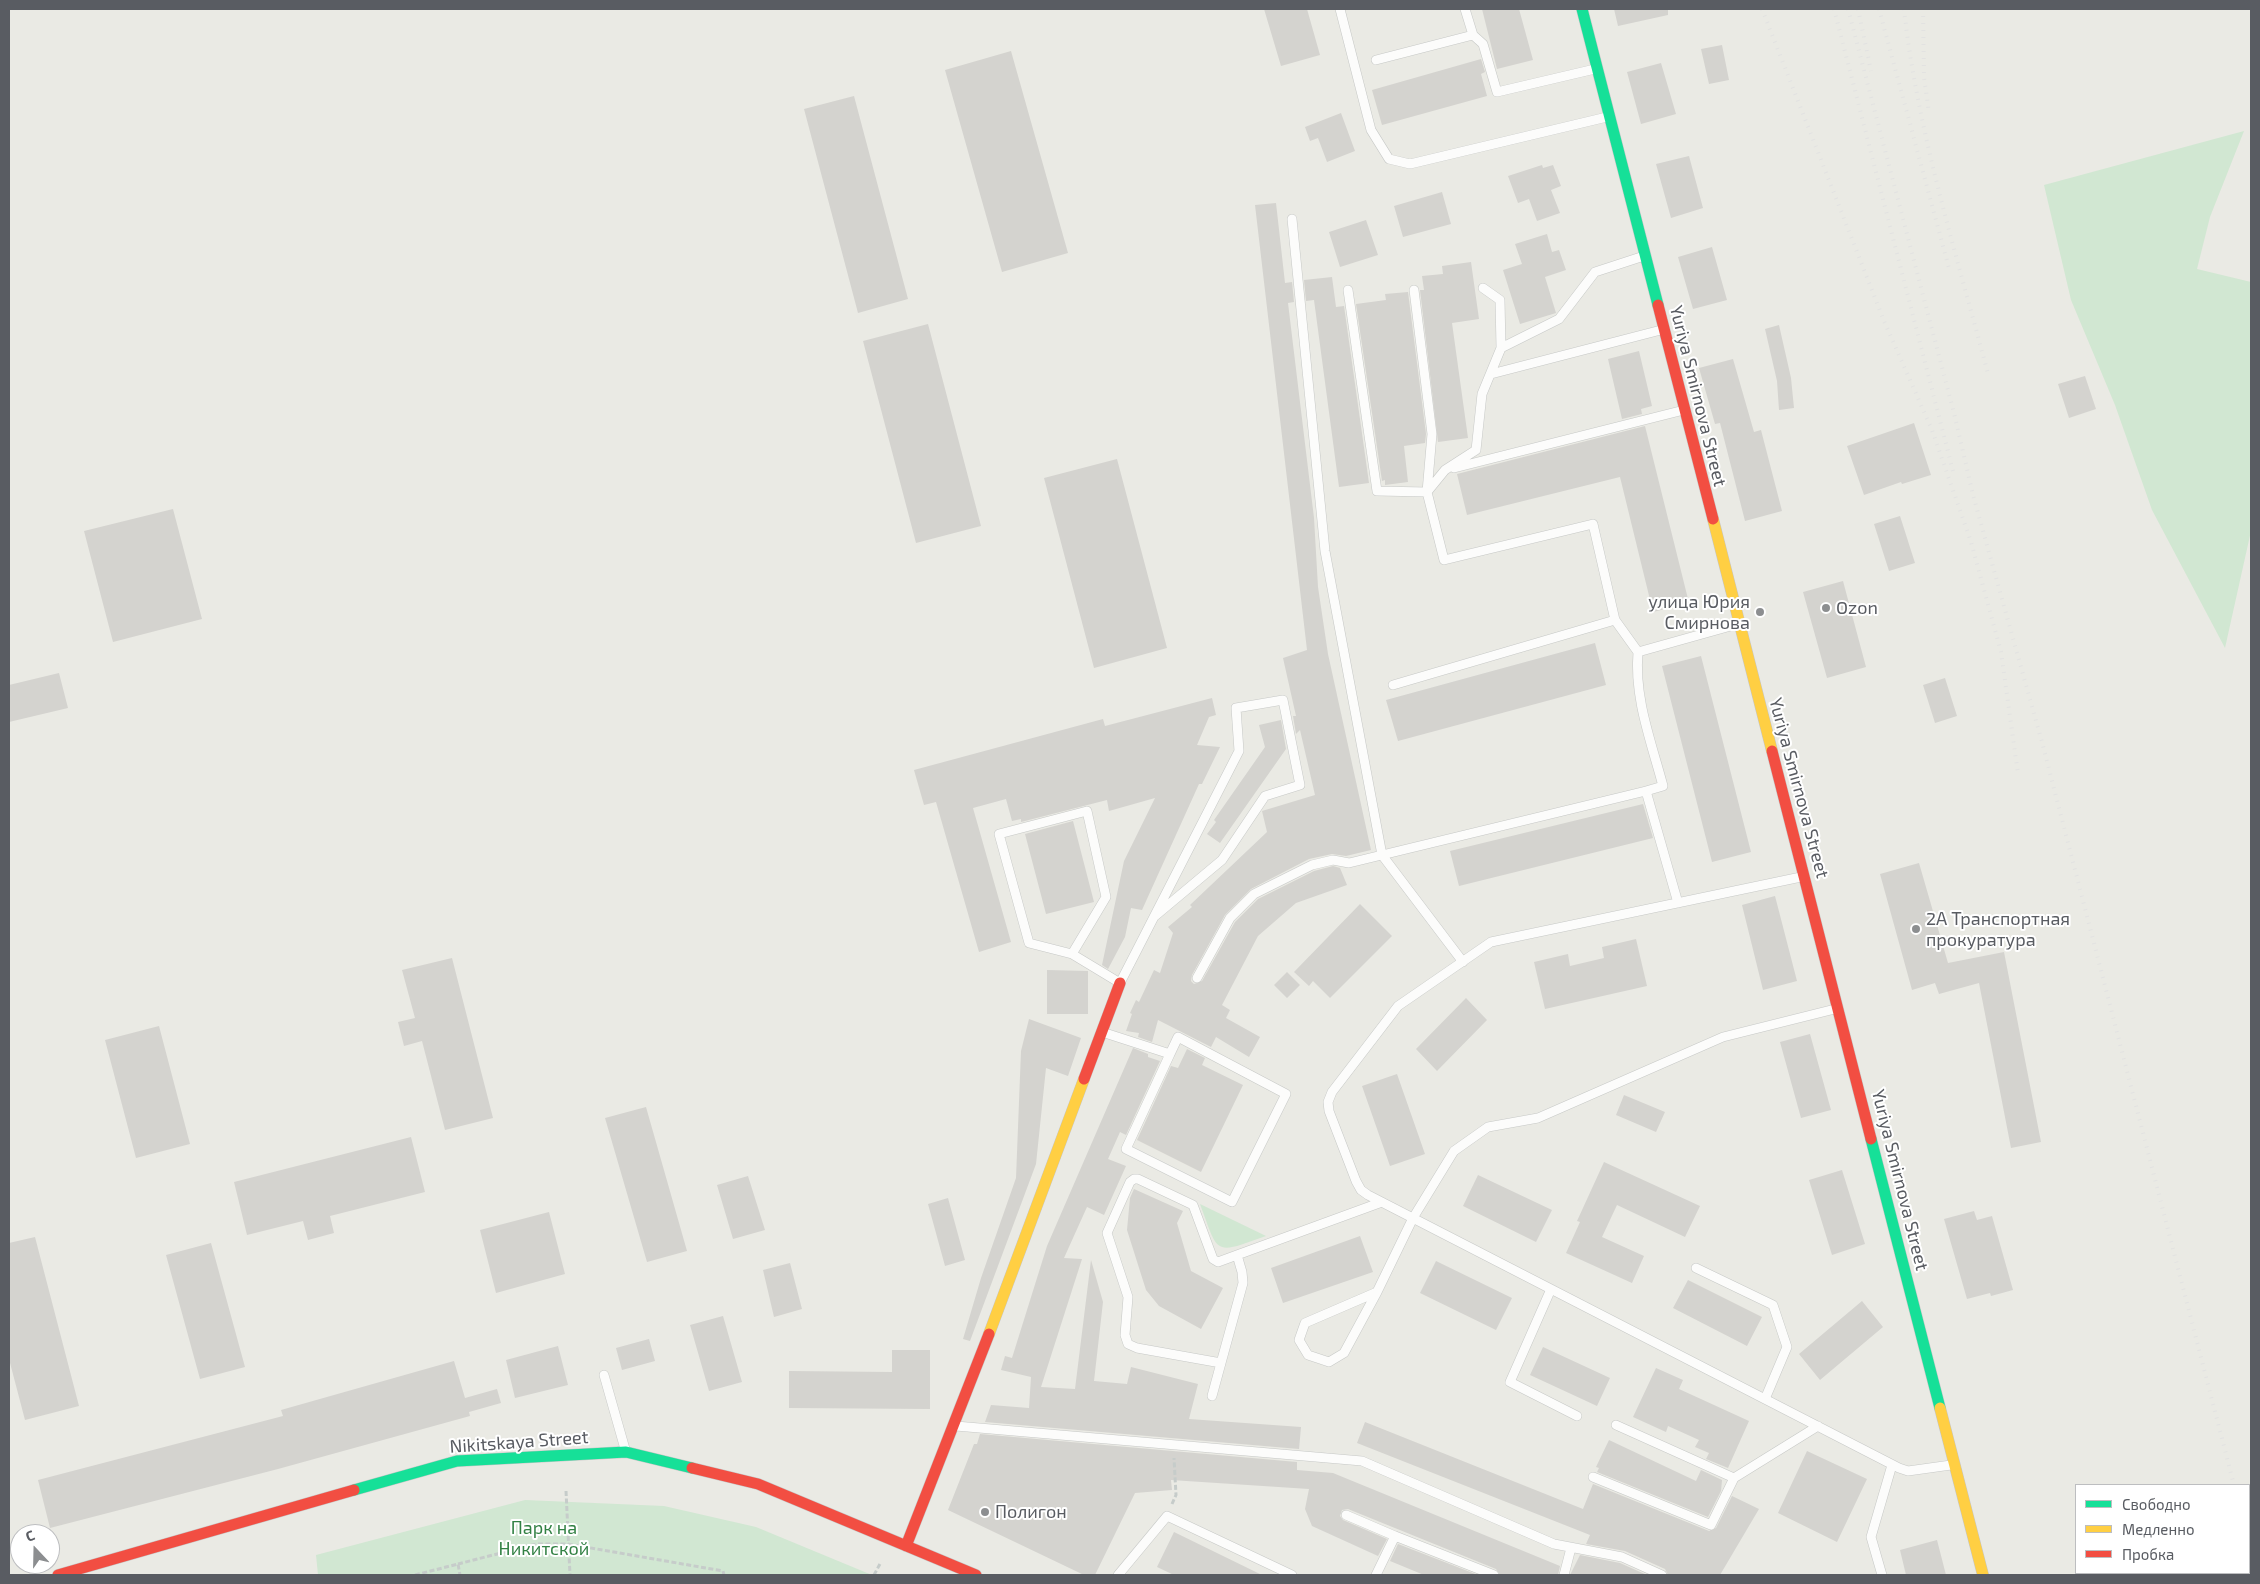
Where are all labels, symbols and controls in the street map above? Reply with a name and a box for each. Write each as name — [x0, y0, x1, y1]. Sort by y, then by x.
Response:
street label: Yuriya Smirnova Street — [1665, 303, 1731, 489]
place label: улица Юрия Смирнова — [1648, 591, 1750, 634]
place label: Ozon — [1836, 597, 1878, 619]
marker: Ozon — [1820, 602, 1832, 614]
marker: улица Юрия Смирнова — [1754, 606, 1766, 618]
street label: Yuriya Smirnova Street — [1764, 695, 1834, 881]
place label: 2А Транспортная прокуратура — [1926, 908, 2070, 951]
marker: 2А Транспортная прокуратура — [1910, 923, 1922, 935]
street label: Yuriya Smirnova Street — [1867, 1087, 1933, 1273]
street label: Nikitskaya Street — [449, 1426, 589, 1458]
legend — [2075, 1484, 2250, 1574]
text: Свободно — [2122, 1495, 2191, 1513]
place label: Полигон — [995, 1501, 1067, 1523]
marker: Полигон — [979, 1506, 991, 1518]
park label: Парк на Никитской — [499, 1517, 589, 1560]
text: Медленно — [2122, 1520, 2195, 1538]
north arrow — [10, 1524, 60, 1574]
text: С — [23, 1526, 37, 1545]
text: Пробка — [2122, 1545, 2174, 1563]

